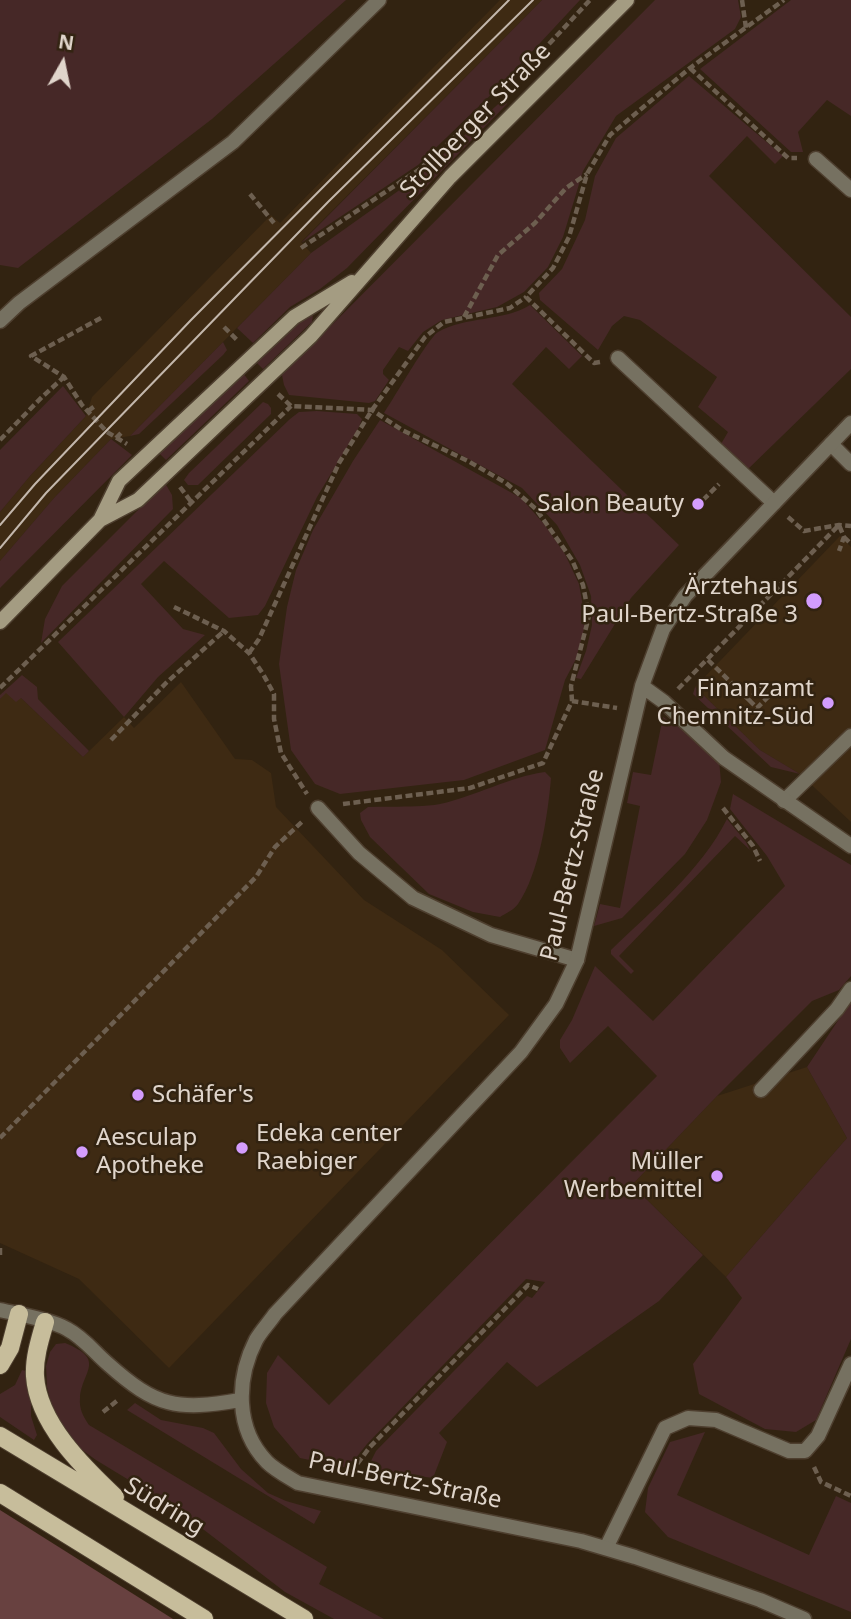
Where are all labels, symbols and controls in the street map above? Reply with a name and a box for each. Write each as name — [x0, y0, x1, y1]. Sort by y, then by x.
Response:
north arrow — [28, 28, 98, 98]
text: N — [57, 28, 76, 56]
street label: Stollberger Straße — [395, 37, 557, 205]
place label: Salon Beauty — [537, 490, 684, 518]
marker: Salon Beauty — [690, 496, 706, 512]
place label: Ärztehaus Paul-Bertz-Straße 3 — [581, 573, 798, 629]
marker: Ärztehaus Paul-Bertz-Straße 3 — [804, 591, 824, 611]
place label: Finanzamt Chemnitz-Süd — [657, 675, 814, 731]
marker: Finanzamt Chemnitz-Süd — [820, 695, 836, 711]
street label: Paul-Bertz-Straße — [535, 766, 611, 964]
place label: Schäfer's — [152, 1081, 254, 1109]
marker: Schäfer's — [130, 1087, 146, 1103]
place label: Edeka center Raebiger — [256, 1120, 402, 1176]
place label: Aesculap Apotheke — [96, 1124, 204, 1180]
marker: Edeka center Raebiger — [234, 1140, 250, 1156]
marker: Aesculap Apotheke — [74, 1144, 90, 1160]
place label: Müller Werbemittel — [564, 1148, 703, 1204]
marker: Müller Werbemittel — [709, 1168, 725, 1184]
street label: Paul-Bertz-Straße — [306, 1446, 504, 1516]
street label: Südring — [119, 1472, 209, 1542]

